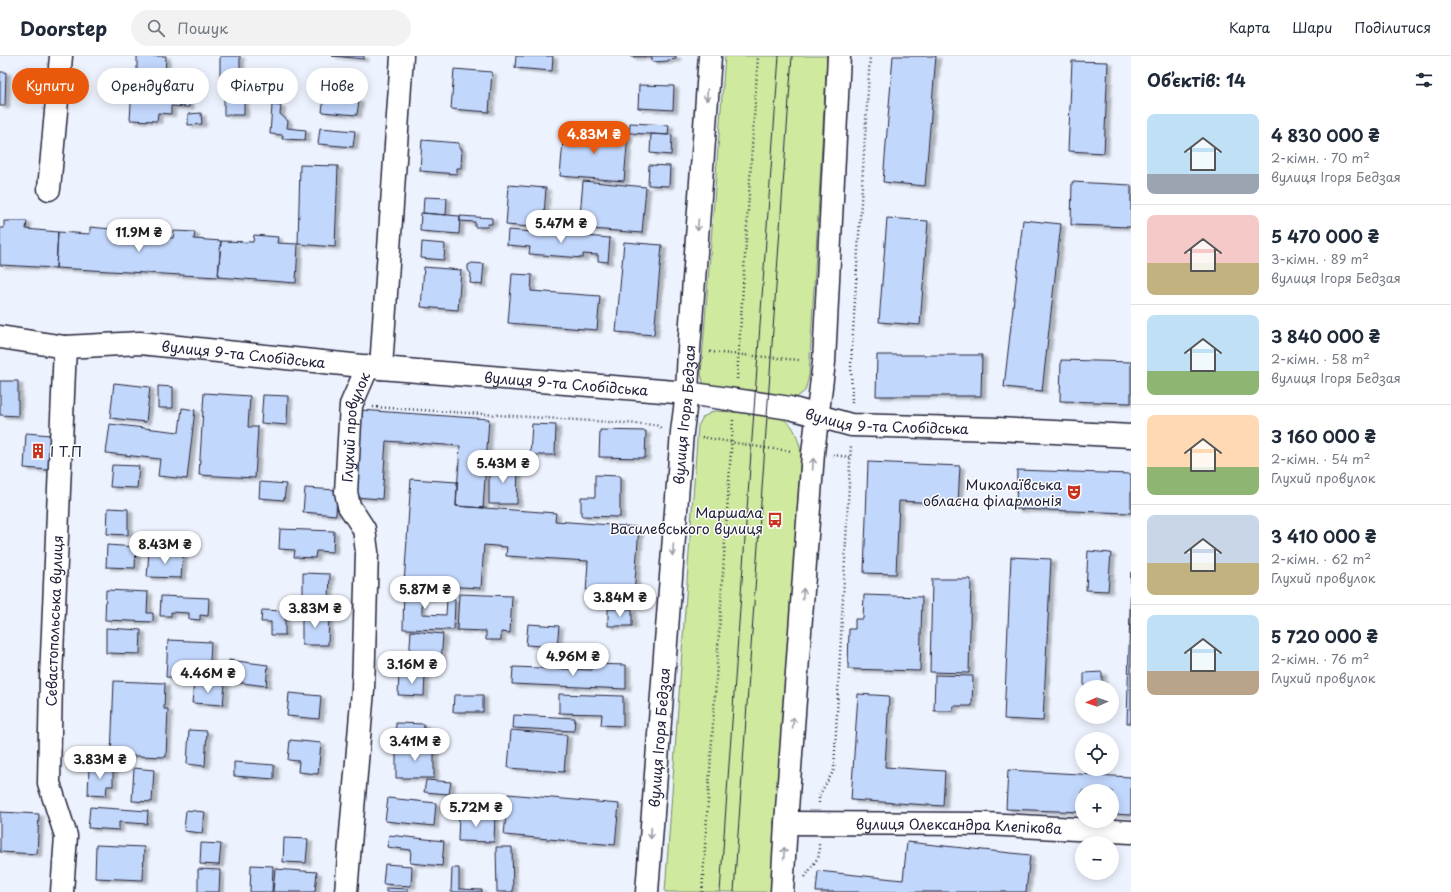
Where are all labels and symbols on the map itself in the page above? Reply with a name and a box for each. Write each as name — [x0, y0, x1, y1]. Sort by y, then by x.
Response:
one-way arrow — [704, 88, 711, 101]
pin: 4.83M ₴ — [557, 121, 631, 155]
pin: 5.47M ₴ — [524, 210, 598, 244]
one-way arrow — [694, 218, 701, 231]
pin: 11.9M ₴ — [102, 219, 176, 253]
street label: вулиця 9-та Слобідська — [161, 335, 327, 373]
street label: вулиця Ігоря Бедзая — [668, 344, 700, 485]
street label: вулиця 9-та Слобідська — [483, 366, 649, 400]
street label: Глухий провулок — [336, 368, 375, 483]
street label: вулиця 9-та Слобідська — [803, 402, 969, 439]
place label: І Т.П — [50, 441, 82, 462]
building icon: І Т.П — [29, 442, 47, 460]
pin: 5.43M ₴ — [466, 450, 540, 484]
one-way arrow — [809, 458, 816, 471]
place label: Миколаївська обласна філармонія — [923, 474, 1062, 511]
theatre icon: Миколаївська обласна філармонія — [1065, 483, 1083, 501]
place label: Маршала Василевського вулиця — [609, 502, 763, 539]
bus stop icon: Маршала Василевського вулиця — [766, 511, 784, 529]
pin: 8.43M ₴ — [128, 531, 202, 565]
street label: Севастопольська вулиця — [40, 535, 68, 707]
one-way arrow — [670, 543, 677, 556]
pin: 5.87M ₴ — [388, 576, 462, 610]
pin: 3.84M ₴ — [583, 584, 657, 618]
one-way arrow — [799, 588, 806, 601]
pin: 3.83M ₴ — [278, 595, 352, 629]
pin: 4.96M ₴ — [536, 643, 610, 677]
pin: 3.16M ₴ — [375, 651, 449, 685]
pin: 4.46M ₴ — [171, 660, 245, 694]
street label: вулиця Ігоря Бедзая — [643, 667, 675, 808]
north arrow — [1075, 680, 1119, 724]
one-way arrow — [790, 717, 797, 730]
pin: 3.41M ₴ — [378, 728, 452, 762]
pin: 3.83M ₴ — [63, 746, 137, 780]
pin: 5.72M ₴ — [439, 794, 513, 828]
street label: вулиця Олександра Клепікова — [856, 813, 1063, 839]
one-way arrow — [648, 826, 655, 839]
one-way arrow — [781, 847, 788, 860]

